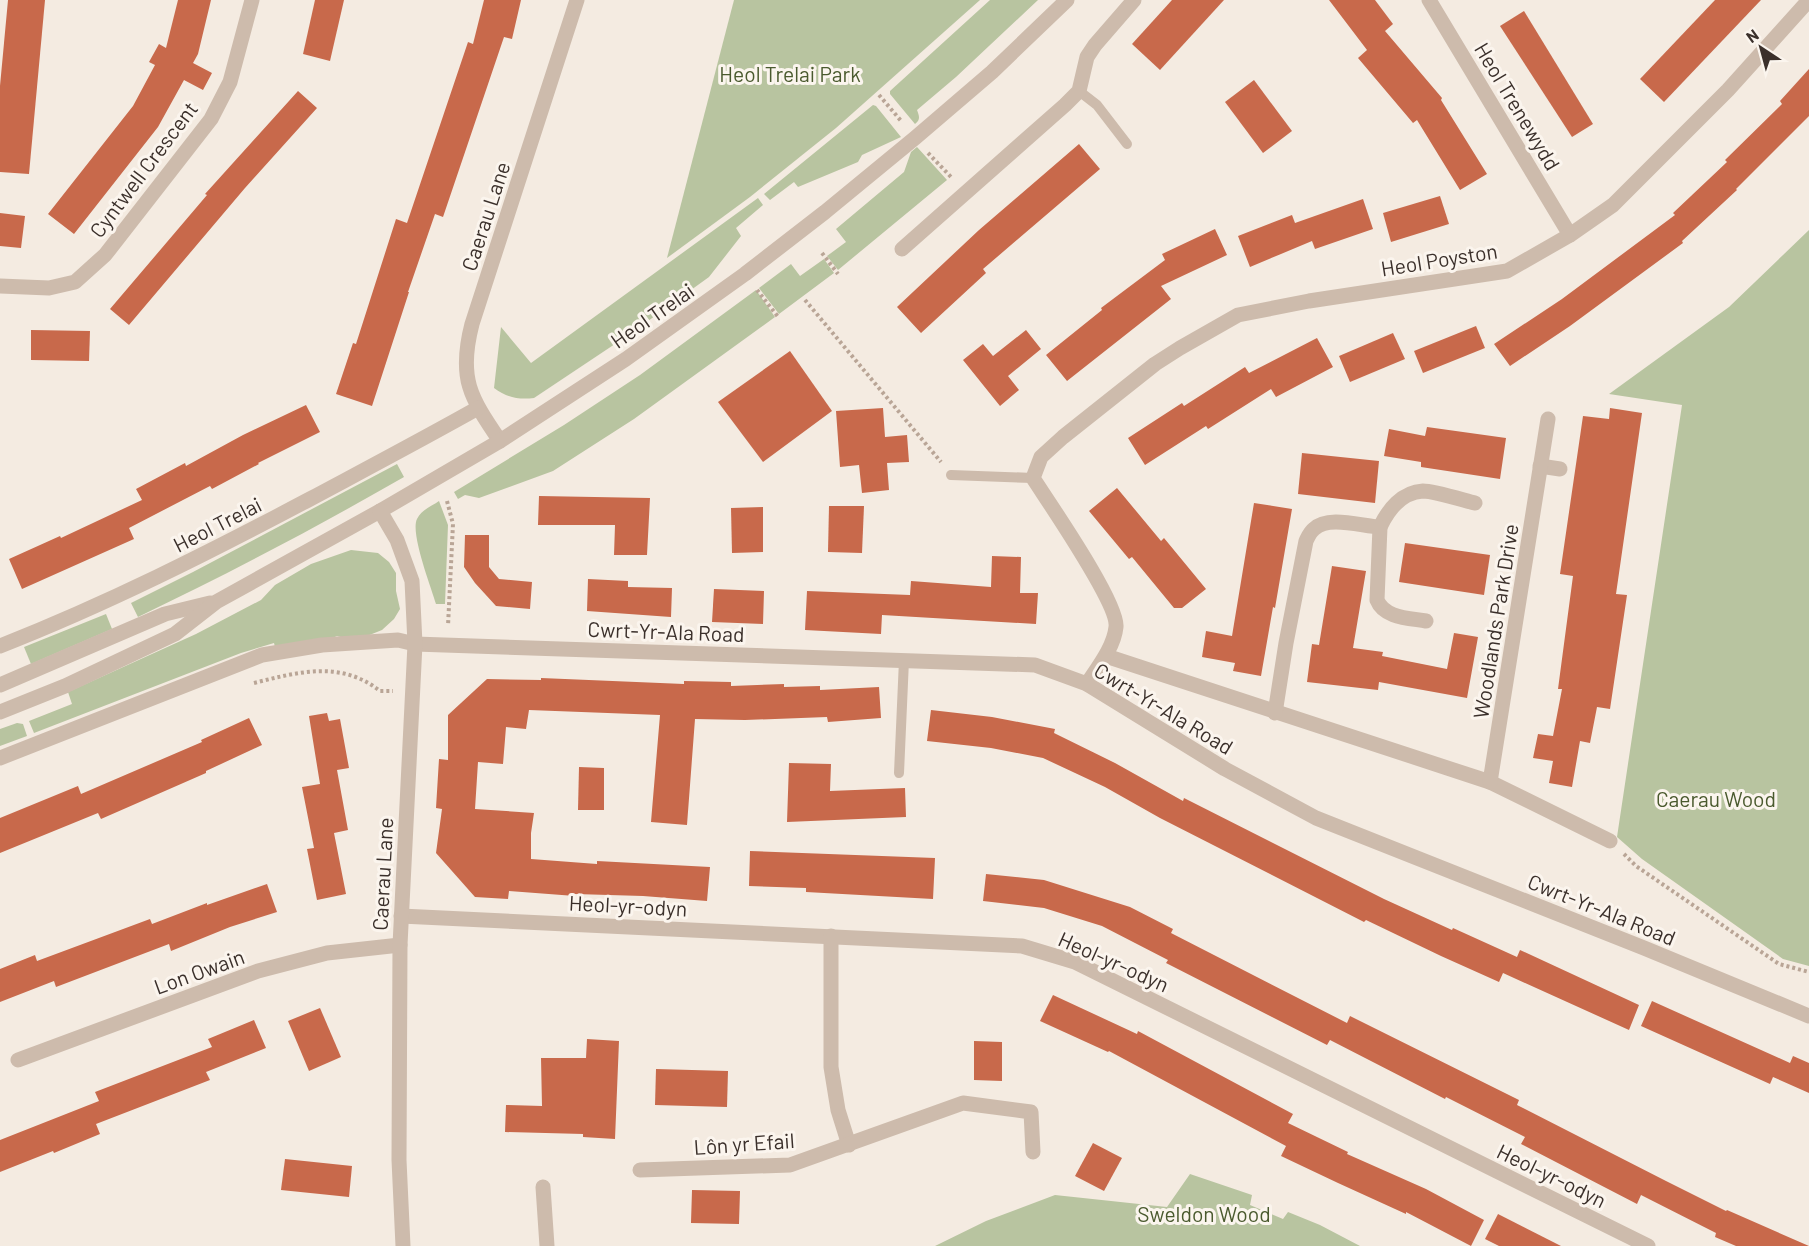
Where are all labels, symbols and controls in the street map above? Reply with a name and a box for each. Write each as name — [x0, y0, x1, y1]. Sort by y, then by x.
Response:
north arrow — [1731, 18, 1791, 78]
text: N — [1742, 25, 1762, 46]
street label: Heol Trenewydd — [1470, 38, 1566, 174]
park label: Heol Trelai Park — [719, 61, 861, 86]
street label: Cyntwell Crescent — [84, 96, 202, 242]
street label: Caerau Lane — [456, 158, 514, 274]
street label: Heol Poyston — [1379, 237, 1499, 281]
street label: Heol Trelai — [606, 277, 698, 353]
street label: Heol Trelai — [169, 491, 265, 557]
street label: Woodlands Park Drive — [1467, 522, 1523, 720]
street label: Cwrt-Yr-Ala Road — [587, 616, 745, 646]
street label: Cwrt-Yr-Ala Road — [1090, 657, 1238, 759]
park label: Caerau Wood — [1656, 786, 1776, 811]
street label: Caerau Lane — [367, 817, 397, 931]
street label: Cwrt-Yr-Ala Road — [1524, 868, 1680, 950]
street label: Heol-yr-odyn — [568, 889, 688, 921]
street label: Heol-yr-odyn — [1055, 925, 1173, 997]
street label: Lon Owain — [150, 943, 248, 999]
street label: Lôn yr Efail — [693, 1127, 795, 1159]
street label: Heol-yr-odyn — [1493, 1138, 1611, 1212]
park label: Sweldon Wood — [1137, 1201, 1271, 1226]

